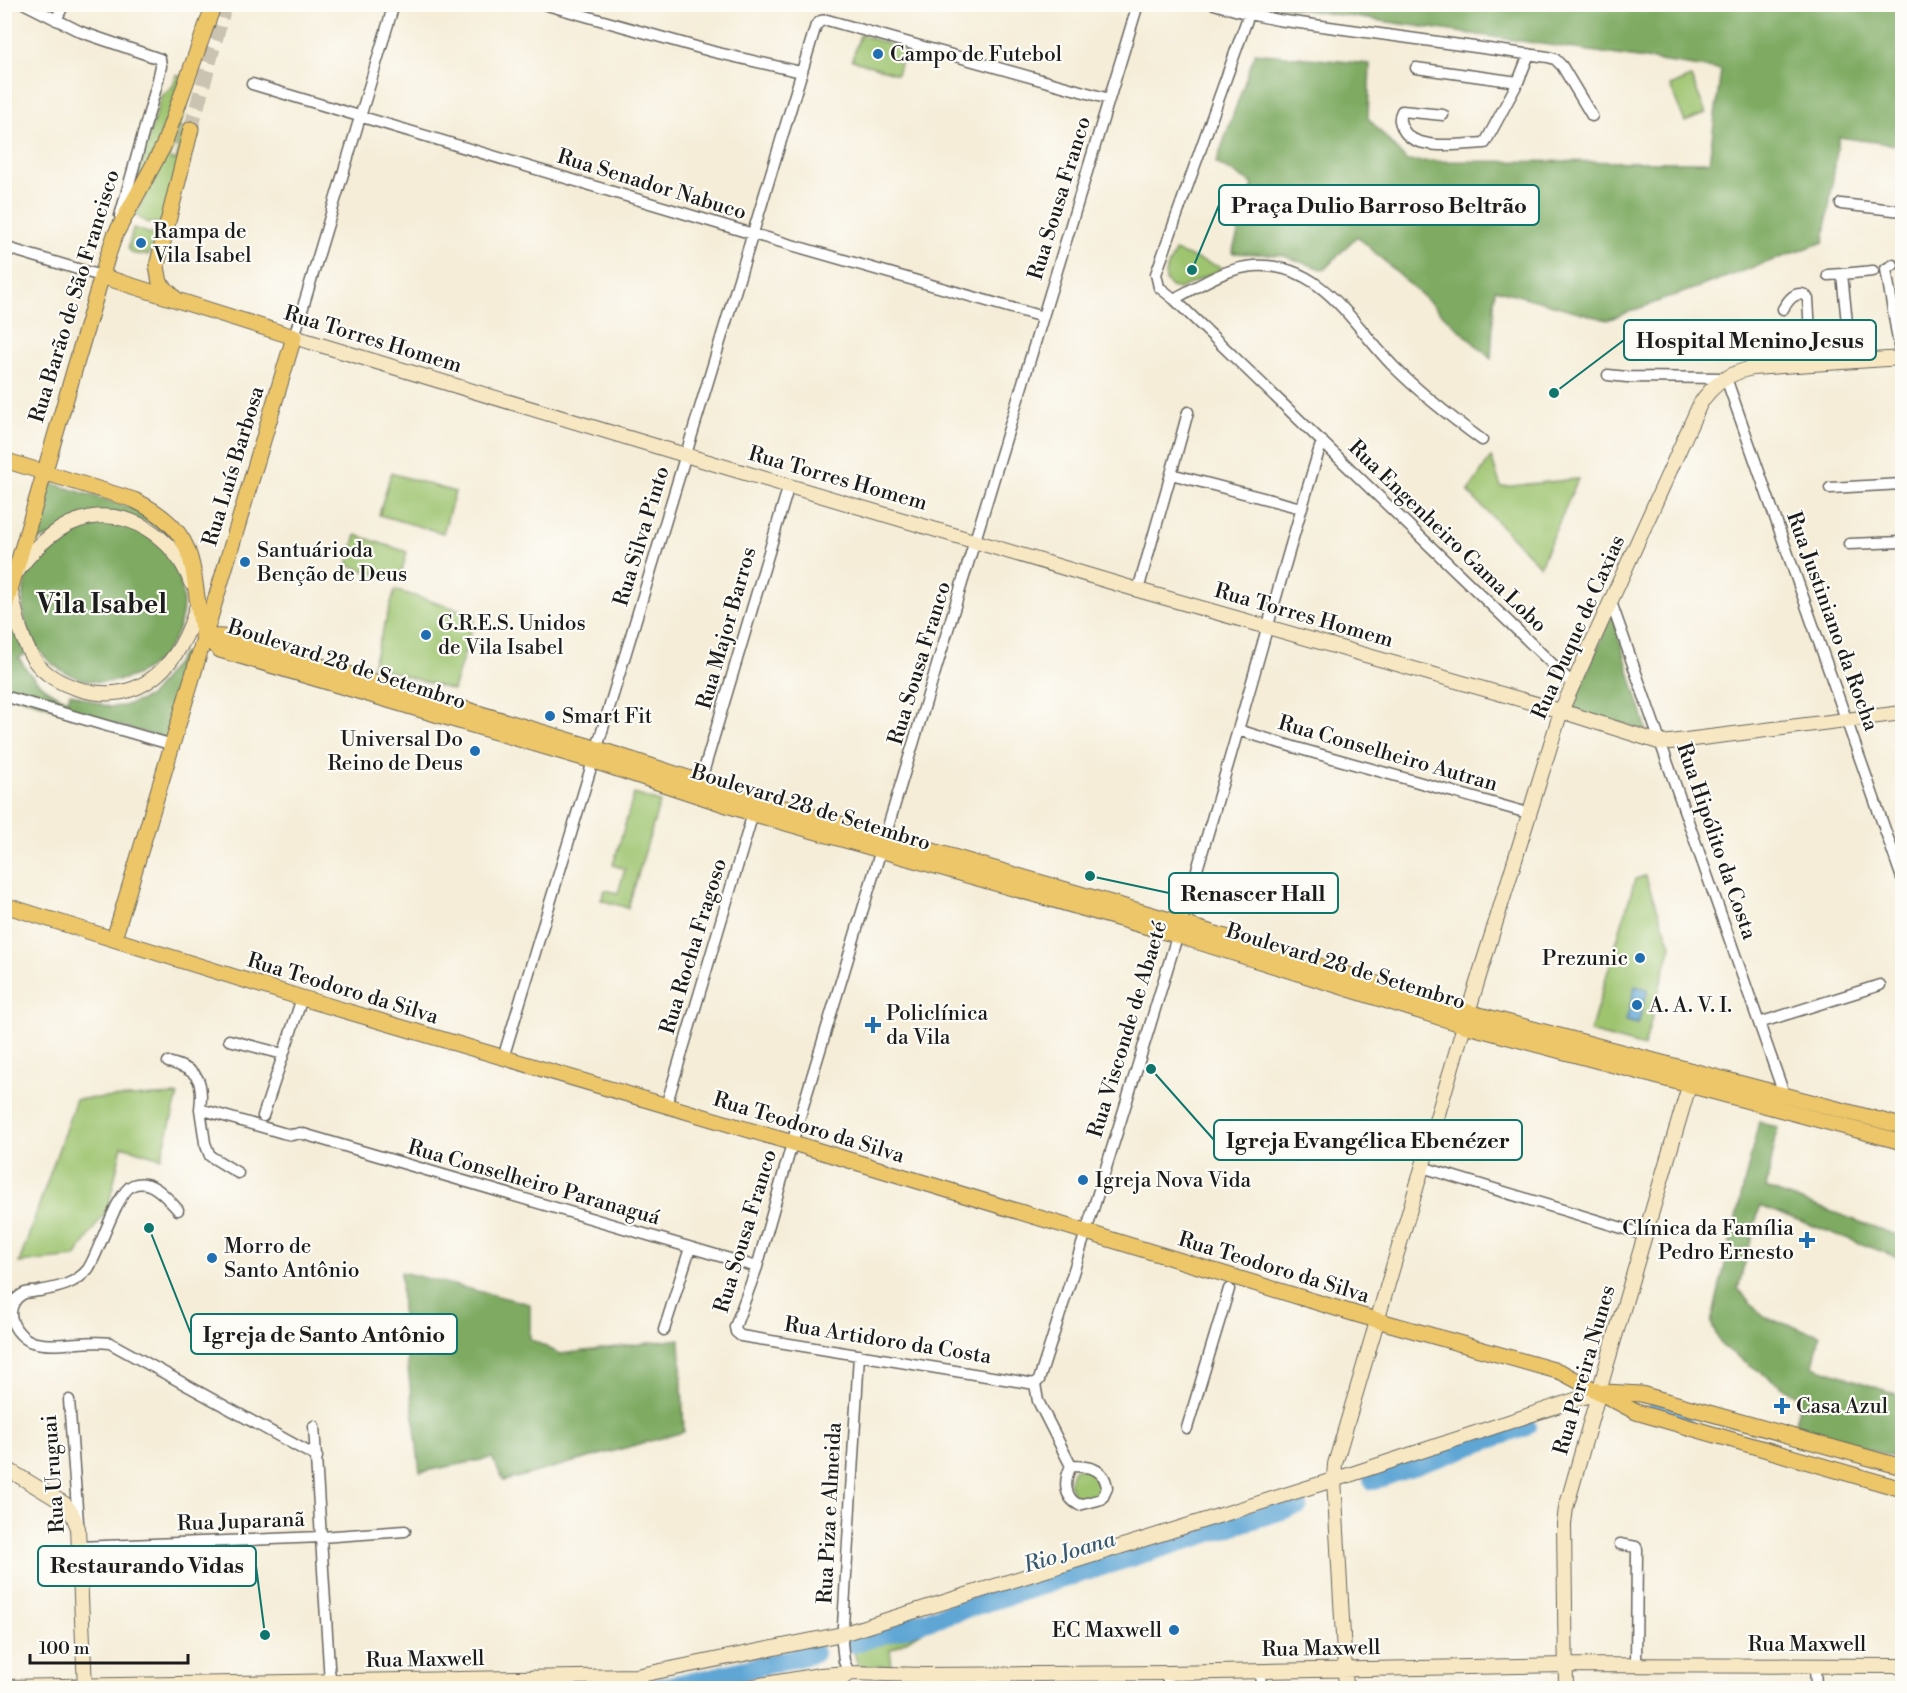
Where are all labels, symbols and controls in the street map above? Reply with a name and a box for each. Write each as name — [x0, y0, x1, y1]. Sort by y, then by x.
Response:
place label: Campo de Futebol — [890, 42, 1062, 68]
marker: Campo de Futebol — [871, 47, 885, 61]
street label: Rua Sousa Franco — [1023, 113, 1097, 283]
street label: Rua Senador Nabuco — [554, 144, 750, 226]
street label: Rua Barão de São Francisco — [24, 167, 126, 426]
callout: Praça Dulio Barroso Beltrão — [1219, 185, 1539, 225]
text: Praça Dulio Barroso Beltrão — [1231, 193, 1527, 220]
place label: Rampa de Vila Isabel — [152, 219, 252, 269]
marker: Rampa de Vila Isabel — [134, 236, 148, 250]
street label: Rua Torres Homem — [281, 301, 465, 379]
callout: Hospital Menino Jesus — [1624, 320, 1876, 360]
text: Hospital Menino Jesus — [1636, 328, 1864, 355]
street label: Rua Luís Barbosa — [197, 383, 271, 549]
street label: Rua Engenheiro Gama Lobo — [1343, 435, 1552, 639]
street label: Rua Torres Homem — [745, 441, 930, 517]
street label: Rua Silva Pinto — [608, 463, 676, 609]
street label: Rua Justiniano da Rocha — [1780, 508, 1884, 735]
street label: Rua Duque de Caxias — [1527, 531, 1631, 724]
place label: Santuárioda Benção de Deus — [256, 538, 407, 588]
street label: Rua Major Barros — [691, 544, 763, 712]
marker: Santuárioda Benção de Deus — [238, 555, 252, 569]
street label: Rua Sousa Franco — [883, 578, 957, 748]
street label: Rua Torres Homem — [1211, 578, 1396, 654]
district label: Vila Isabel — [36, 588, 167, 622]
place label: G.R.E.S. Unidos de Vila Isabel — [438, 611, 586, 661]
street label: Boulevard 28 de Setembro — [223, 614, 469, 716]
marker: G.R.E.S. Unidos de Vila Isabel — [419, 628, 433, 642]
place label: Smart Fit — [562, 704, 653, 730]
marker: Smart Fit — [543, 709, 557, 723]
street label: Rua Conselheiro Autran — [1275, 710, 1501, 798]
place label: Universal Do Reino de Deus — [328, 727, 463, 777]
street label: Rua Hipólito da Costa — [1670, 740, 1762, 943]
marker: Universal Do Reino de Deus — [468, 744, 482, 758]
street label: Boulevard 28 de Setembro — [687, 759, 934, 857]
street label: Rua Rocha Fragoso — [655, 855, 733, 1037]
callout: Renascer Hall — [1169, 873, 1338, 913]
text: Renascer Hall — [1180, 881, 1326, 908]
street label: Rua Visconde de Abaeté — [1083, 918, 1173, 1141]
street label: Boulevard 28 de Setembro — [1222, 918, 1469, 1016]
place label: Prezunic — [1542, 946, 1628, 972]
street label: Rua Teodoro da Silva — [244, 947, 442, 1031]
marker: Prezunic — [1633, 951, 1647, 965]
place label: A. A. V. I. — [1648, 993, 1732, 1019]
marker: A. A. V. I. — [1630, 998, 1644, 1012]
place label: Policlínica da Vila — [886, 1001, 989, 1051]
marker: Policlínica da Vila — [864, 1016, 882, 1034]
street label: Rua Teodoro da Silva — [710, 1086, 908, 1170]
callout: Igreja Evangélica Ebenézer — [1214, 1120, 1522, 1160]
text: Igreja Evangélica Ebenézer — [1226, 1128, 1510, 1155]
street label: Rua Conselheiro Paranaguá — [405, 1134, 663, 1232]
street label: Rua Sousa Franco — [709, 1146, 783, 1316]
place label: Igreja Nova Vida — [1095, 1168, 1251, 1194]
marker: Igreja Nova Vida — [1076, 1173, 1090, 1187]
place label: Clínica da Família Pedro Ernesto — [1622, 1216, 1794, 1266]
street label: Rua Teodoro da Silva — [1175, 1226, 1373, 1310]
marker: Clínica da Família Pedro Ernesto — [1798, 1231, 1816, 1249]
place label: Morro de Santo Antônio — [224, 1234, 360, 1284]
marker: Morro de Santo Antônio — [205, 1251, 219, 1265]
street label: Rua Pereira Nunes — [1548, 1283, 1622, 1458]
street label: Rua Artidoro da Costa — [782, 1312, 994, 1370]
callout: Igreja de Santo Antônio — [191, 1314, 457, 1354]
text: Igreja de Santo Antônio — [203, 1322, 445, 1349]
place label: Casa Azul — [1796, 1394, 1888, 1420]
marker: Casa Azul — [1773, 1397, 1791, 1415]
street label: Rua Uruguai — [37, 1414, 71, 1534]
street label: Rua Piza e Almeida — [812, 1421, 848, 1605]
street label: Rua Juparanã — [177, 1507, 306, 1537]
water label: Rio Joana — [1019, 1525, 1119, 1579]
callout: Restaurando Vidas — [38, 1546, 256, 1586]
text: Restaurando Vidas — [50, 1553, 244, 1580]
place label: EC Maxwell — [1052, 1618, 1162, 1644]
marker: EC Maxwell — [1167, 1623, 1181, 1637]
scale bar — [30, 1627, 188, 1665]
street label: Rua Maxwell — [1748, 1632, 1866, 1658]
street label: Rua Maxwell — [1261, 1635, 1381, 1663]
text: 100 m — [39, 1637, 90, 1660]
street label: Rua Maxwell — [365, 1646, 485, 1674]

